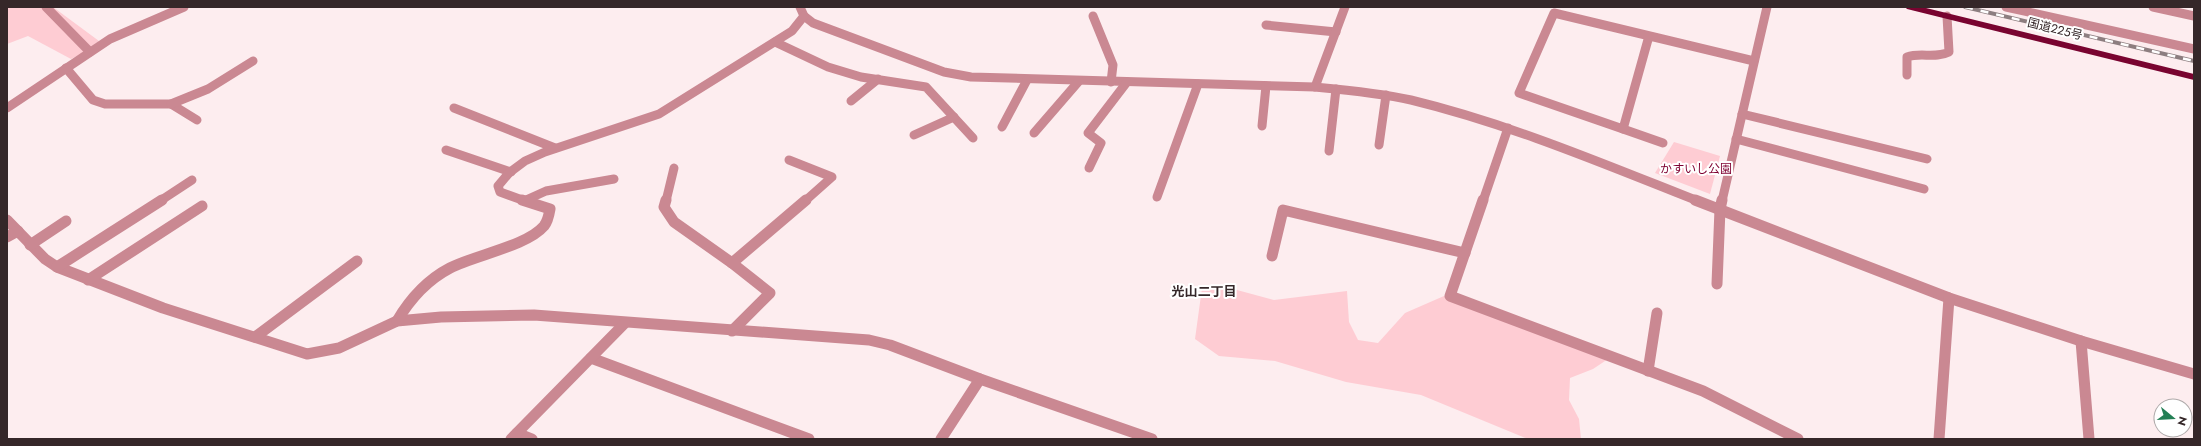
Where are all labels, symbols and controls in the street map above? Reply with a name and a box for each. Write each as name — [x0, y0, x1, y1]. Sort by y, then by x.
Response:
street label: 国道225号 — [2025, 13, 2085, 45]
park label: かすいし公園 — [1660, 160, 1732, 178]
district label: 光山二丁目 — [1171, 282, 1237, 301]
north arrow — [2153, 398, 2193, 438]
text: N — [2174, 414, 2191, 428]

